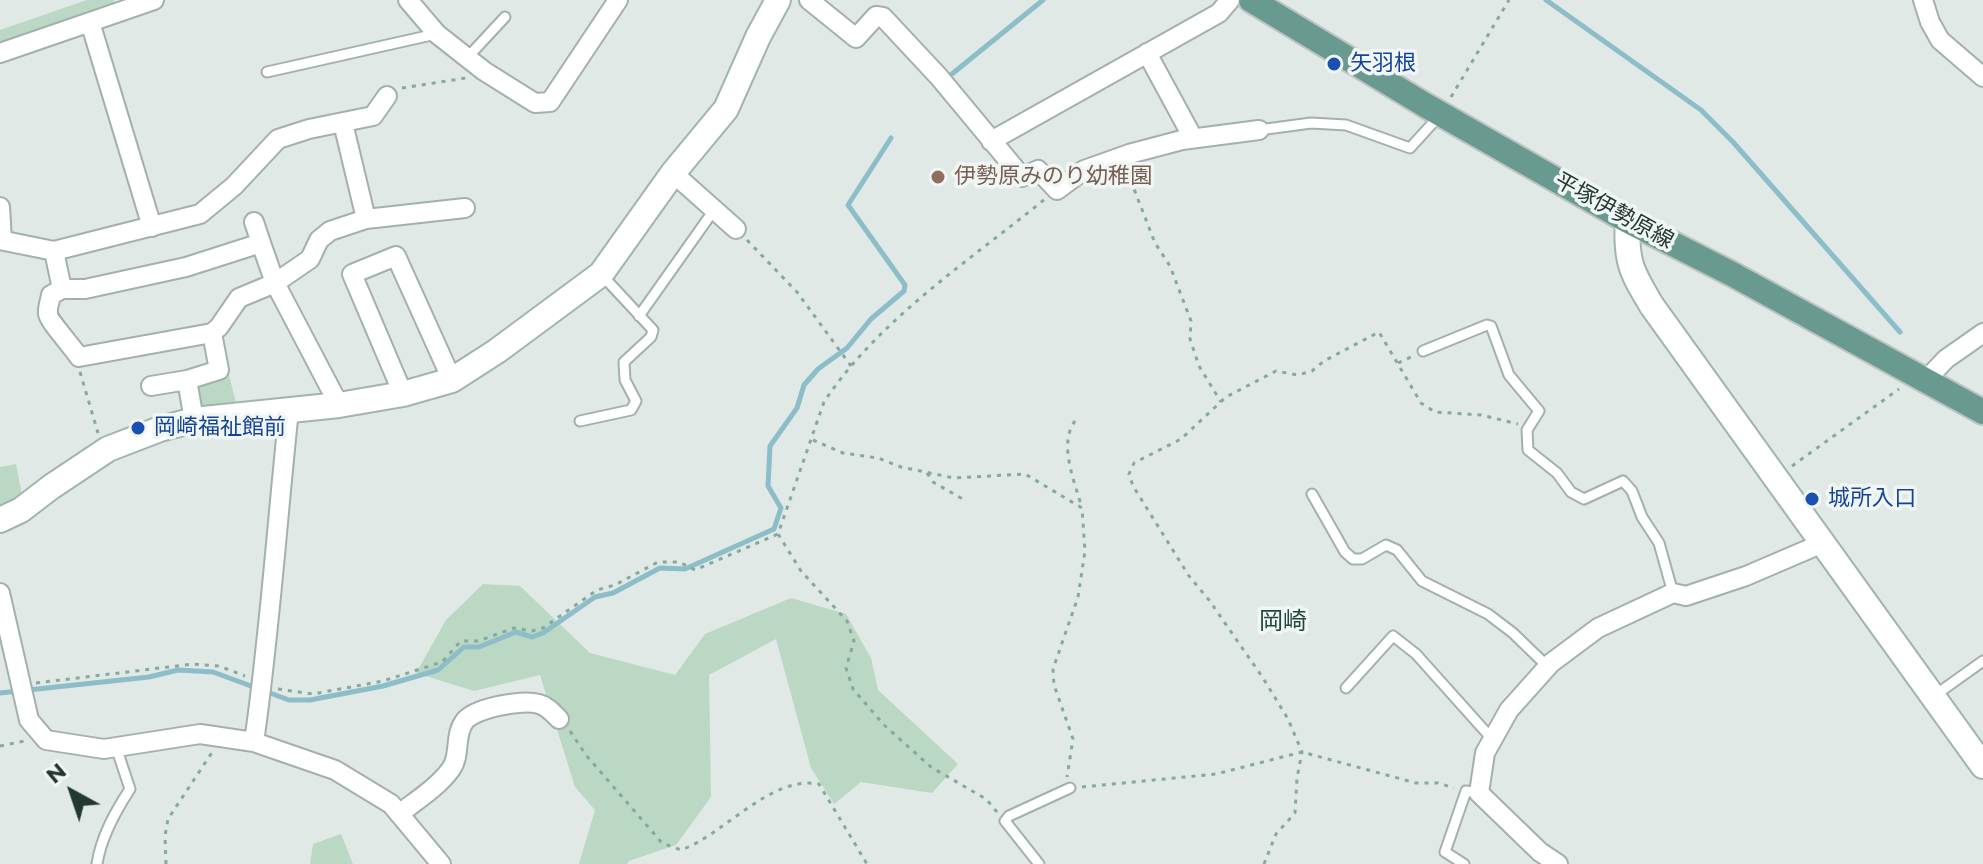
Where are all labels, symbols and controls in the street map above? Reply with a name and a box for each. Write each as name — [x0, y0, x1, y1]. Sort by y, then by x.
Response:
place label: 矢羽根 — [1350, 51, 1416, 77]
marker: 矢羽根 — [1325, 55, 1343, 73]
place label: 伊勢原みのり幼稚園 — [954, 164, 1152, 190]
street label: 平塚伊勢原線 — [1550, 167, 1678, 255]
marker: 伊勢原みのり幼稚園 — [929, 168, 947, 186]
place label: 岡崎福祉館前 — [154, 415, 286, 441]
marker: 岡崎福祉館前 — [129, 419, 147, 437]
place label: 城所入口 — [1828, 486, 1916, 512]
marker: 城所入口 — [1803, 490, 1821, 508]
district label: 岡崎 — [1259, 608, 1307, 636]
north arrow — [32, 752, 112, 832]
text: N — [41, 757, 72, 789]

